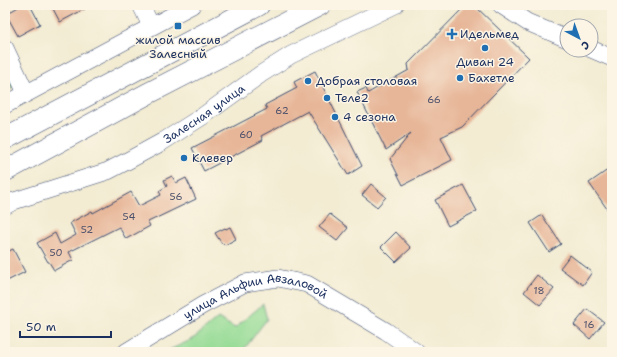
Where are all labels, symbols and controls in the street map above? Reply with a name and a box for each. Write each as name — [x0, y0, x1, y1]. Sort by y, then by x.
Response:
north arrow — [559, 18, 599, 58]
marker: жилой массив Залесный — [173, 21, 183, 31]
place label: Идельмед — [460, 26, 519, 42]
marker: Идельмед — [447, 29, 457, 39]
place label: жилой массив Залесный — [136, 32, 221, 62]
text: С — [578, 37, 593, 53]
marker: Диван 24 — [480, 43, 490, 53]
place label: Диван 24 — [456, 54, 514, 70]
place label: Бахетле — [468, 70, 515, 86]
place label: Добрая столовая — [316, 73, 417, 89]
marker: Бахетле — [455, 73, 465, 83]
marker: Добрая столовая — [303, 76, 313, 86]
street label: Залесная улица — [160, 80, 248, 147]
place label: Теле2 — [335, 90, 369, 106]
marker: Теле2 — [322, 93, 332, 103]
house number: 66 — [427, 93, 441, 106]
house number: 62 — [275, 104, 289, 117]
place label: 4 сезона — [343, 109, 396, 125]
marker: 4 сезона — [330, 112, 340, 122]
house number: 60 — [239, 128, 253, 141]
place label: Клевер — [192, 150, 233, 166]
marker: Клевер — [179, 153, 189, 163]
house number: 56 — [170, 190, 182, 203]
house number: 54 — [123, 210, 135, 223]
house number: 52 — [81, 223, 93, 236]
house number: 50 — [49, 246, 63, 259]
street label: улица Альфии Авзаловой — [180, 270, 331, 323]
house number: 18 — [533, 284, 545, 297]
scale bar — [20, 313, 111, 339]
house number: 16 — [584, 318, 594, 331]
text: 50 m — [26, 319, 56, 335]

